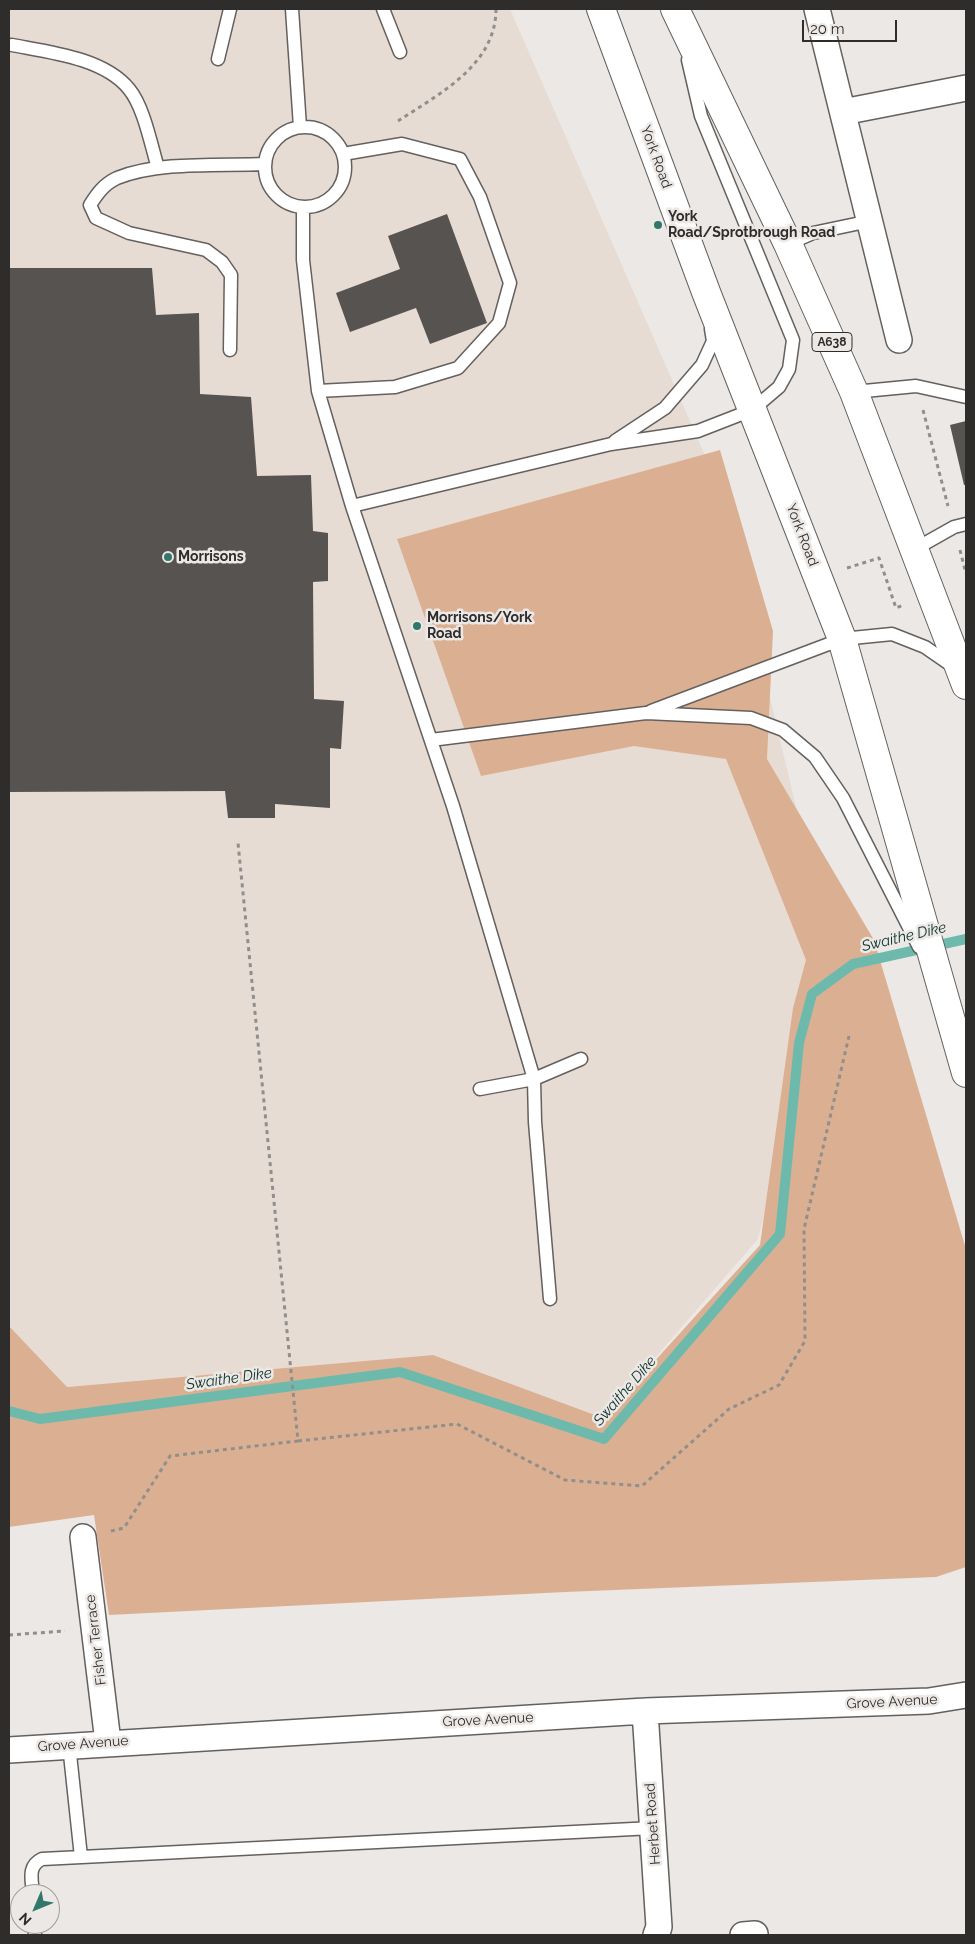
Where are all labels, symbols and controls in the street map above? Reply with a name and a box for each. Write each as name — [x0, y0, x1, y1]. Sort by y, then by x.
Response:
scale bar — [805, 10, 900, 42]
text: 20 m — [810, 20, 845, 38]
street label: York Road — [637, 123, 675, 191]
place label: York Road/Sprotbrough Road — [668, 209, 835, 242]
marker: York Road/Sprotbrough Road — [652, 219, 664, 231]
road number: A638 — [812, 332, 852, 352]
street label: York Road — [782, 501, 822, 569]
place label: Morrisons — [178, 549, 244, 565]
marker: Morrisons — [162, 551, 174, 563]
place label: Morrisons/York Road — [427, 610, 532, 642]
marker: Morrisons/York Road — [411, 620, 423, 632]
water label: Swaithe Dike — [860, 919, 948, 955]
water label: Swaithe Dike — [590, 1352, 660, 1430]
water label: Swaithe Dike — [185, 1364, 273, 1394]
street label: Fisher Terrace — [82, 1594, 110, 1686]
street label: Grove Avenue — [846, 1691, 938, 1713]
street label: Grove Avenue — [442, 1709, 534, 1731]
street label: Grove Avenue — [37, 1732, 129, 1756]
street label: Herbet Road — [642, 1783, 664, 1865]
north arrow — [10, 1884, 60, 1934]
text: N — [16, 1909, 35, 1928]

